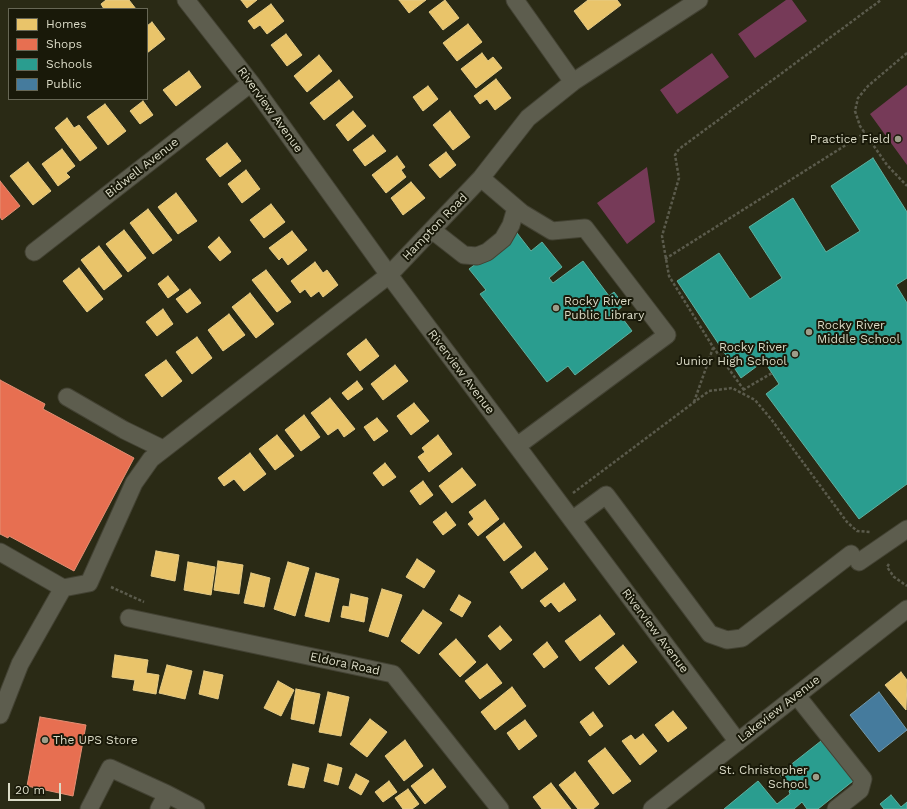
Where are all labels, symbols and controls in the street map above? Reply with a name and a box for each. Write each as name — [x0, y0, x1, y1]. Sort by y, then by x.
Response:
legend — [8, 8, 148, 100]
text: Homes — [46, 17, 87, 31]
text: Shops — [46, 37, 82, 51]
text: Schools — [46, 57, 92, 71]
street label: Riverview Avenue — [234, 65, 306, 155]
text: Public — [46, 77, 82, 91]
place label: Practice Field — [810, 132, 890, 146]
marker: Practice Field — [893, 134, 903, 144]
street label: Bidwell Avenue — [102, 135, 182, 201]
street label: Hampton Road — [399, 191, 471, 263]
place label: Rocky River Public Library — [564, 294, 644, 322]
marker: Rocky River Public Library — [551, 303, 561, 313]
place label: Rocky River Middle School — [817, 318, 900, 346]
street label: Riverview Avenue — [425, 327, 497, 417]
marker: Rocky River Middle School — [804, 327, 814, 337]
place label: Rocky River Junior High School — [676, 340, 787, 368]
marker: Rocky River Junior High School — [790, 349, 800, 359]
street label: Riverview Avenue — [619, 586, 691, 676]
street label: Eldora Road — [309, 650, 381, 678]
street label: Lakeview Avenue — [735, 673, 823, 745]
place label: The UPS Store — [53, 733, 138, 747]
marker: The UPS Store — [40, 735, 50, 745]
place label: St. Christopher School — [719, 763, 808, 791]
marker: St. Christopher School — [811, 772, 821, 782]
scale bar — [10, 775, 63, 801]
text: 20 m — [15, 783, 45, 797]

